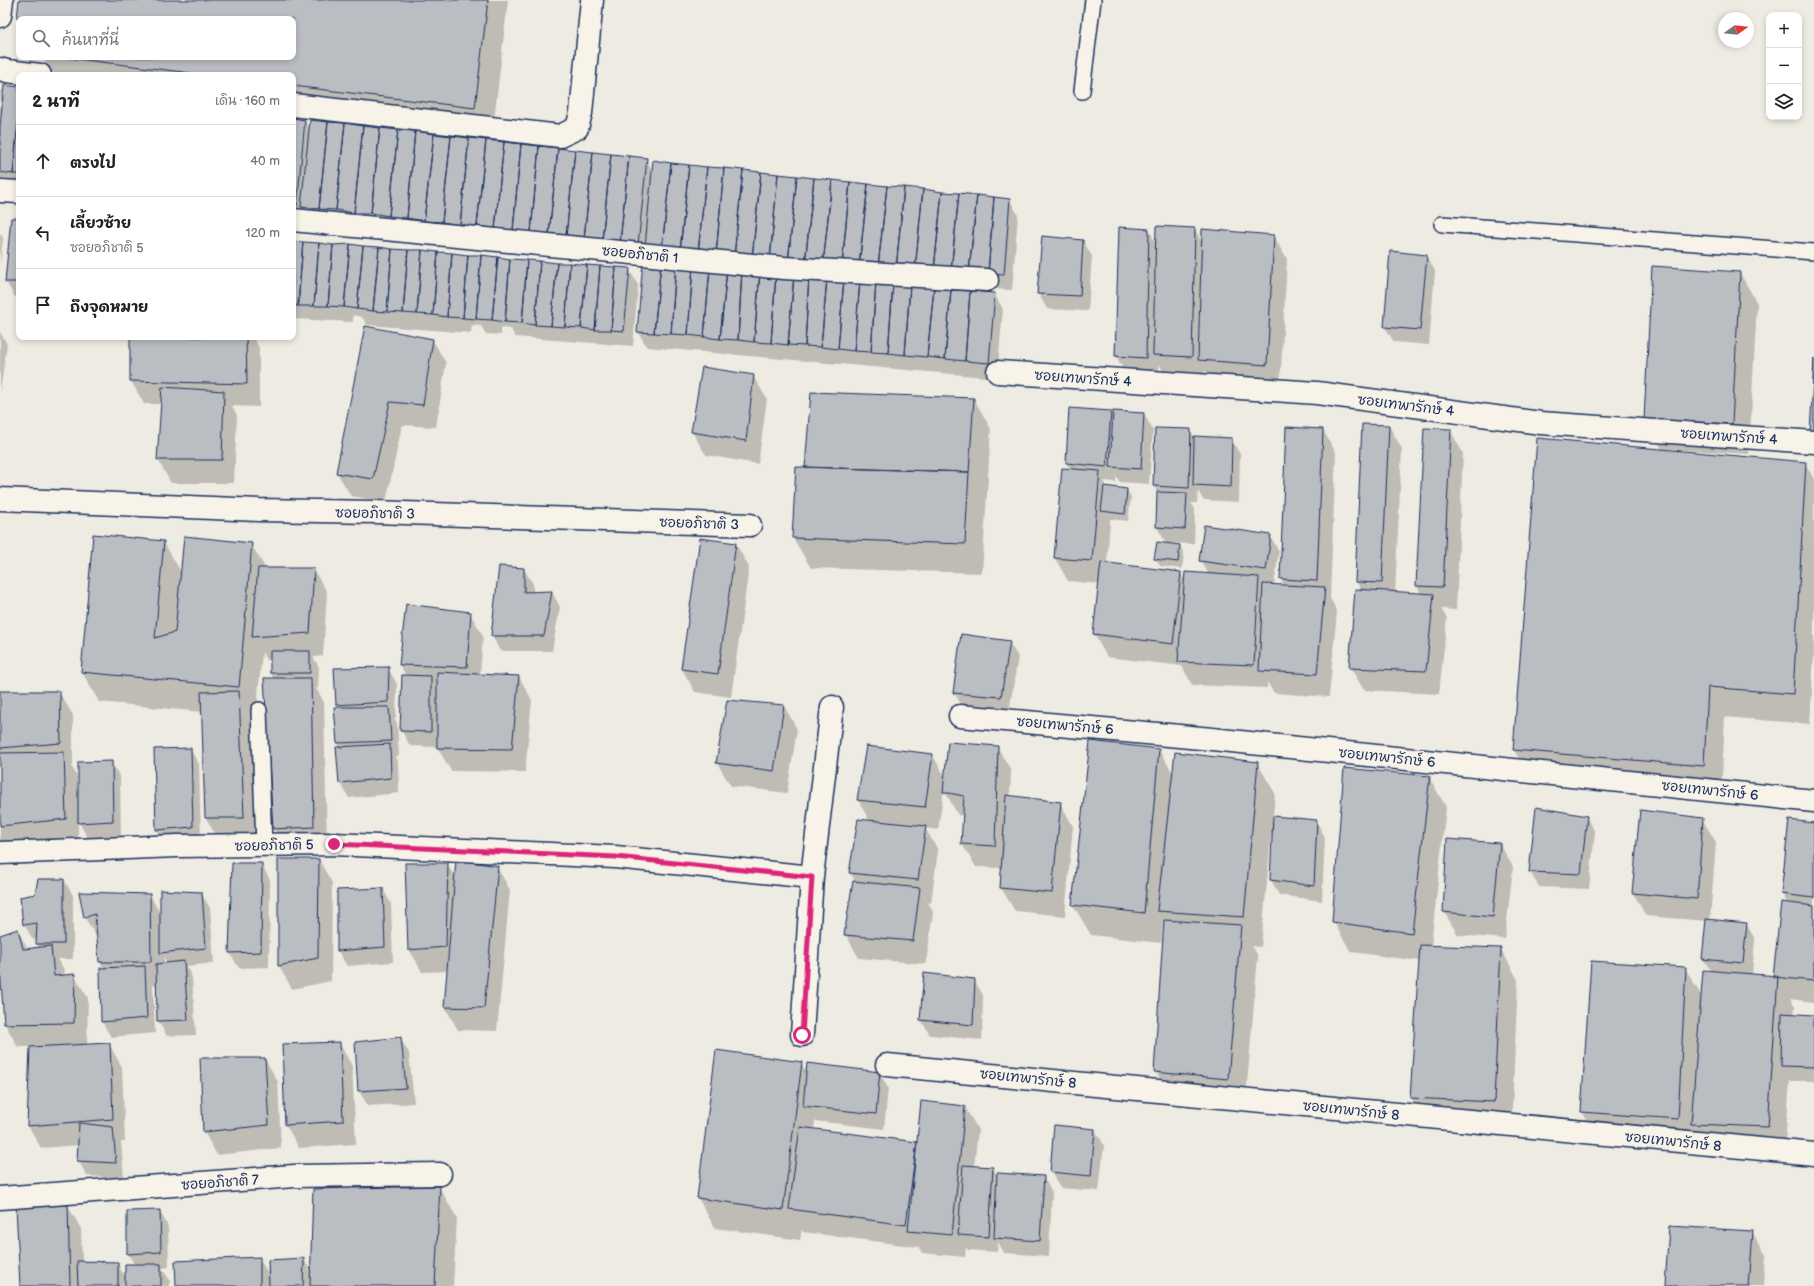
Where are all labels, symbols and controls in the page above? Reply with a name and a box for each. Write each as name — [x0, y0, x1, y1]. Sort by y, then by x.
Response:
north arrow — [1718, 12, 1754, 48]
map controls — [1766, 12, 1802, 120]
button: + — [1766, 12, 1802, 48]
search box — [16, 16, 296, 60]
icon: search — [30, 27, 52, 49]
text: ค้นหาที่นี่ — [62, 31, 119, 50]
button: − — [1766, 48, 1802, 84]
button: layers — [1766, 84, 1802, 120]
text: 2 นาที — [32, 92, 80, 112]
text: เดิน · 160 m — [215, 93, 280, 109]
icon: ahead — [32, 150, 54, 172]
text: 40 m — [250, 153, 280, 169]
text: ตรงไป — [70, 154, 116, 173]
text: เลี้ยวซ้าย — [70, 214, 131, 233]
icon: left — [32, 222, 54, 244]
text: 120 m — [245, 225, 280, 241]
text: ซอยอภิชาติ 5 — [70, 240, 144, 256]
street label: ซอยอภิชาติ 1 — [601, 242, 679, 267]
icon: arrive — [32, 294, 54, 316]
text: ถึงจุดหมาย — [70, 298, 148, 317]
street label: ซอยเทพารักษ์ 4 — [1034, 366, 1133, 390]
street label: ซอยเทพารักษ์ 4 — [1356, 390, 1456, 420]
street label: ซอยเทพารักษ์ 4 — [1680, 424, 1779, 448]
street label: ซอยอภิชาติ 3 — [335, 504, 415, 523]
street label: ซอยอภิชาติ 3 — [659, 514, 739, 533]
street label: ซอยเทพารักษ์ 6 — [1016, 712, 1115, 738]
street label: ซอยเทพารักษ์ 6 — [1338, 743, 1437, 771]
street label: ซอยเทพารักษ์ 6 — [1661, 776, 1760, 804]
route end — [325, 835, 343, 853]
street label: ซอยอภิชาติ 5 — [234, 836, 314, 855]
route start — [793, 1026, 811, 1044]
street label: ซอยเทพารักษ์ 8 — [979, 1064, 1077, 1092]
street label: ซอยเทพารักษ์ 8 — [1302, 1096, 1400, 1124]
street label: ซอยเทพารักษ์ 8 — [1624, 1127, 1722, 1155]
street label: ซอยอภิชาติ 7 — [181, 1171, 260, 1194]

